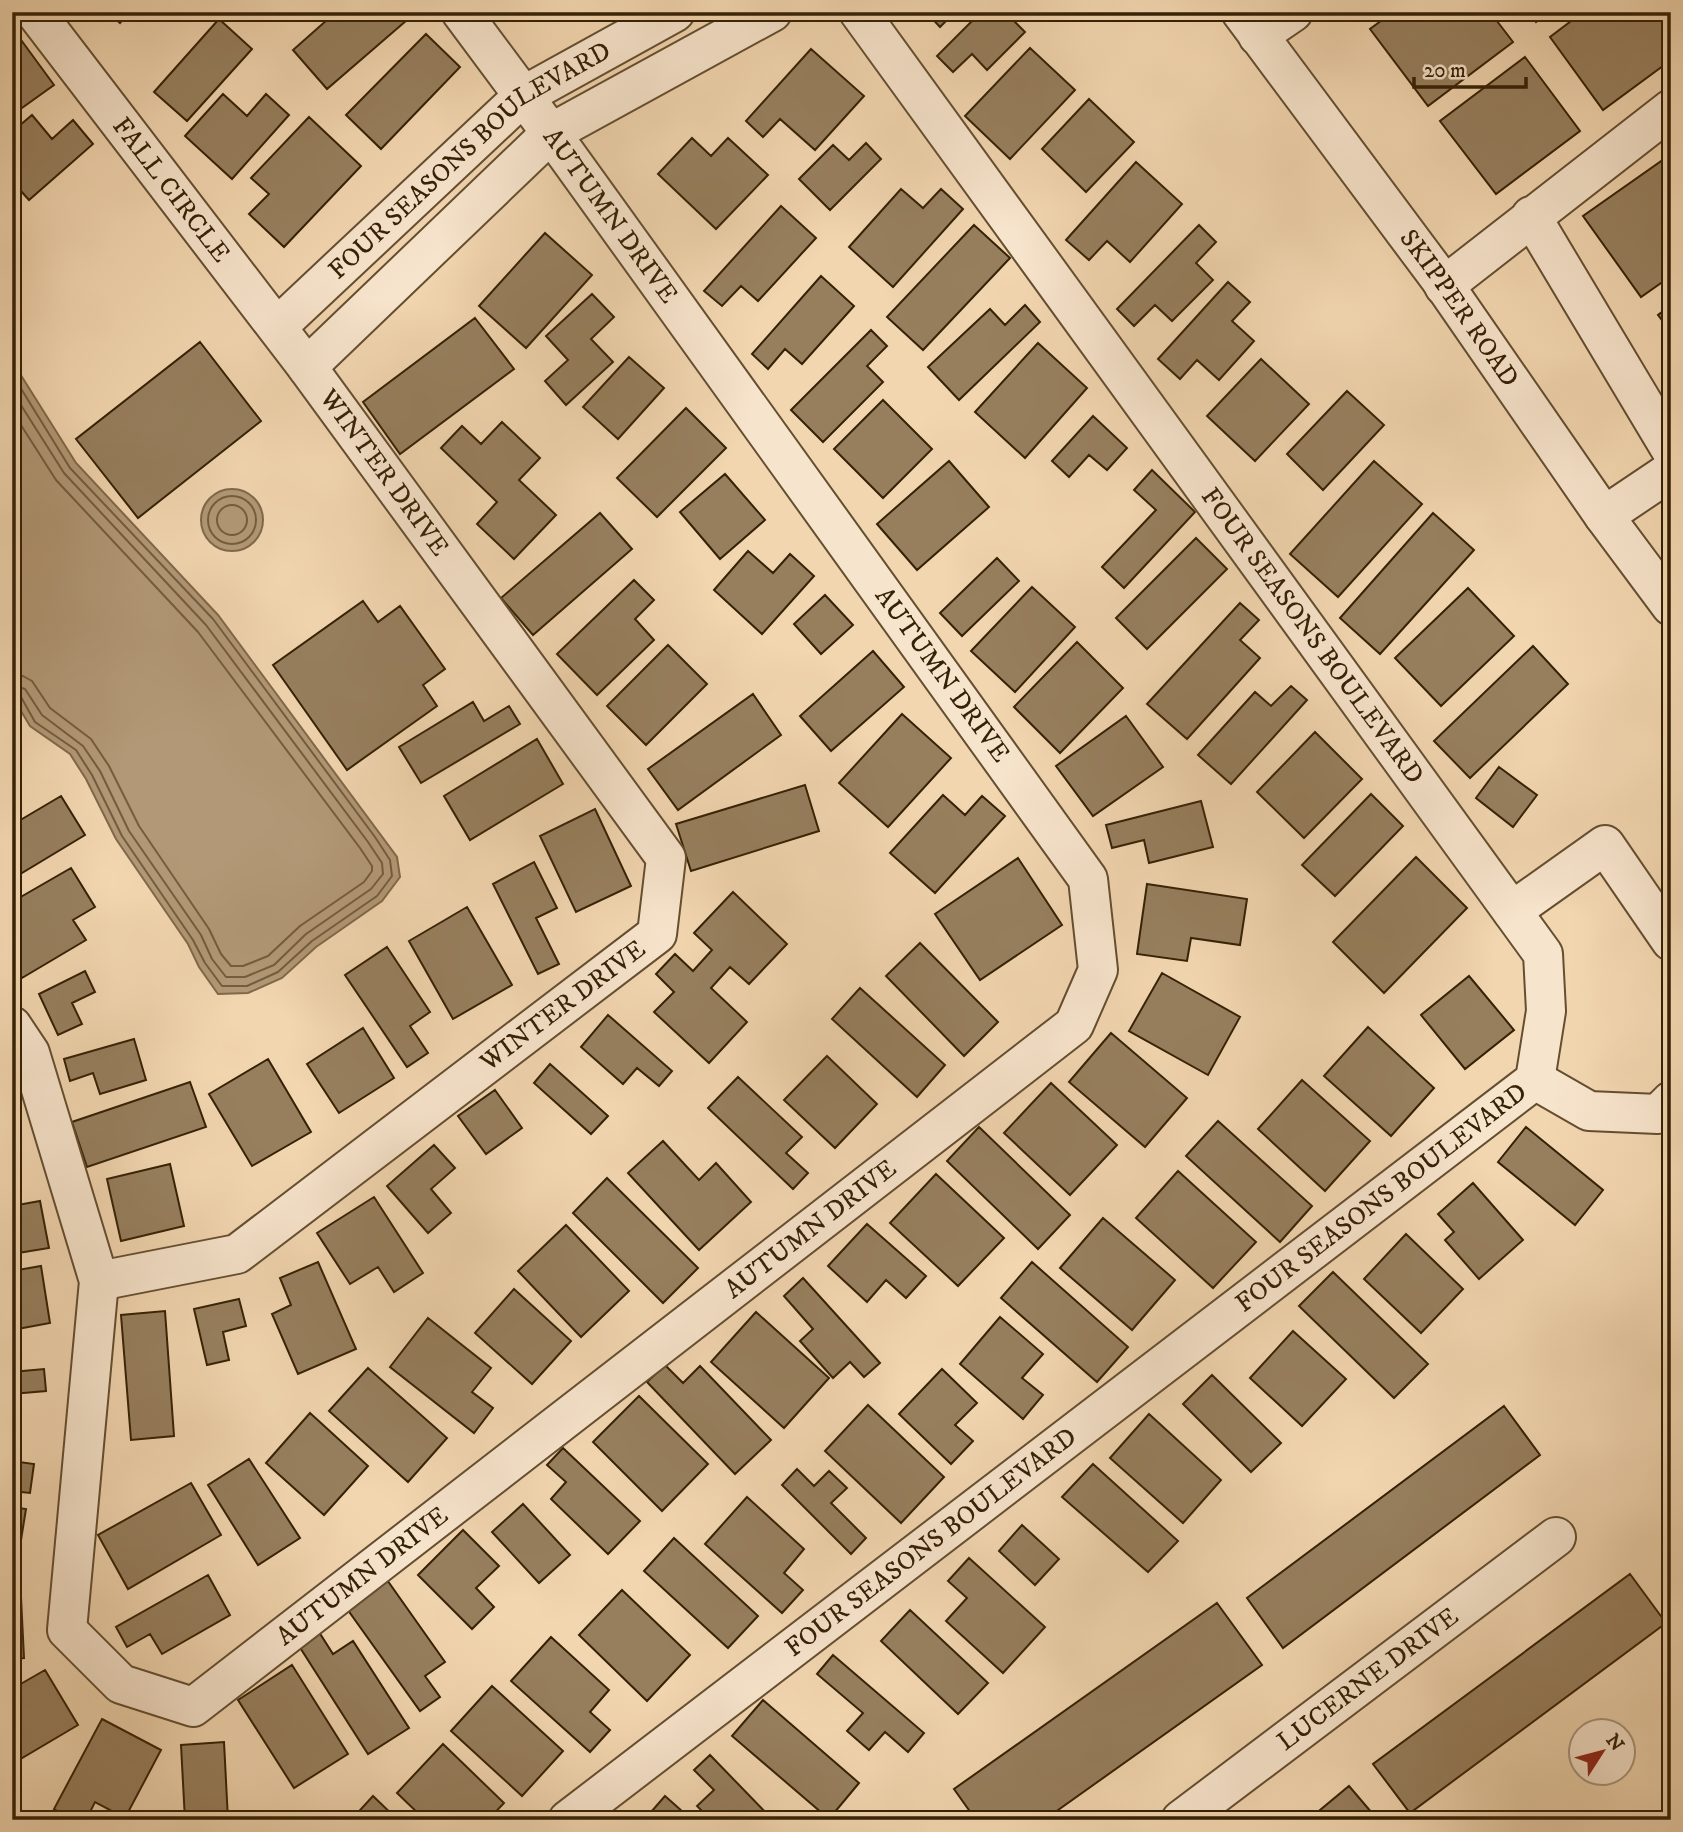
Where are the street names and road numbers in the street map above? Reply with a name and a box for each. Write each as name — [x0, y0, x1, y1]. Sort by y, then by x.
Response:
street label: FOUR SEASONS BOULEVARD — [322, 34, 617, 287]
street label: FALL CIRCLE — [105, 111, 237, 269]
street label: AUTUMN DRIVE — [535, 122, 685, 310]
street label: SKIPPER ROAD — [1392, 223, 1526, 393]
street label: WINTER DRIVE — [312, 382, 456, 563]
street label: FOUR SEASONS BOULEVARD — [1193, 481, 1431, 791]
street label: AUTUMN DRIVE — [867, 581, 1017, 769]
street label: WINTER DRIVE — [473, 933, 652, 1080]
street label: FOUR SEASONS BOULEVARD — [1229, 1076, 1534, 1320]
street label: AUTUMN DRIVE — [718, 1152, 903, 1306]
street label: FOUR SEASONS BOULEVARD — [778, 1420, 1083, 1664]
street label: AUTUMN DRIVE — [270, 1499, 455, 1653]
street label: LUCERNE DRIVE — [1271, 1600, 1465, 1758]

